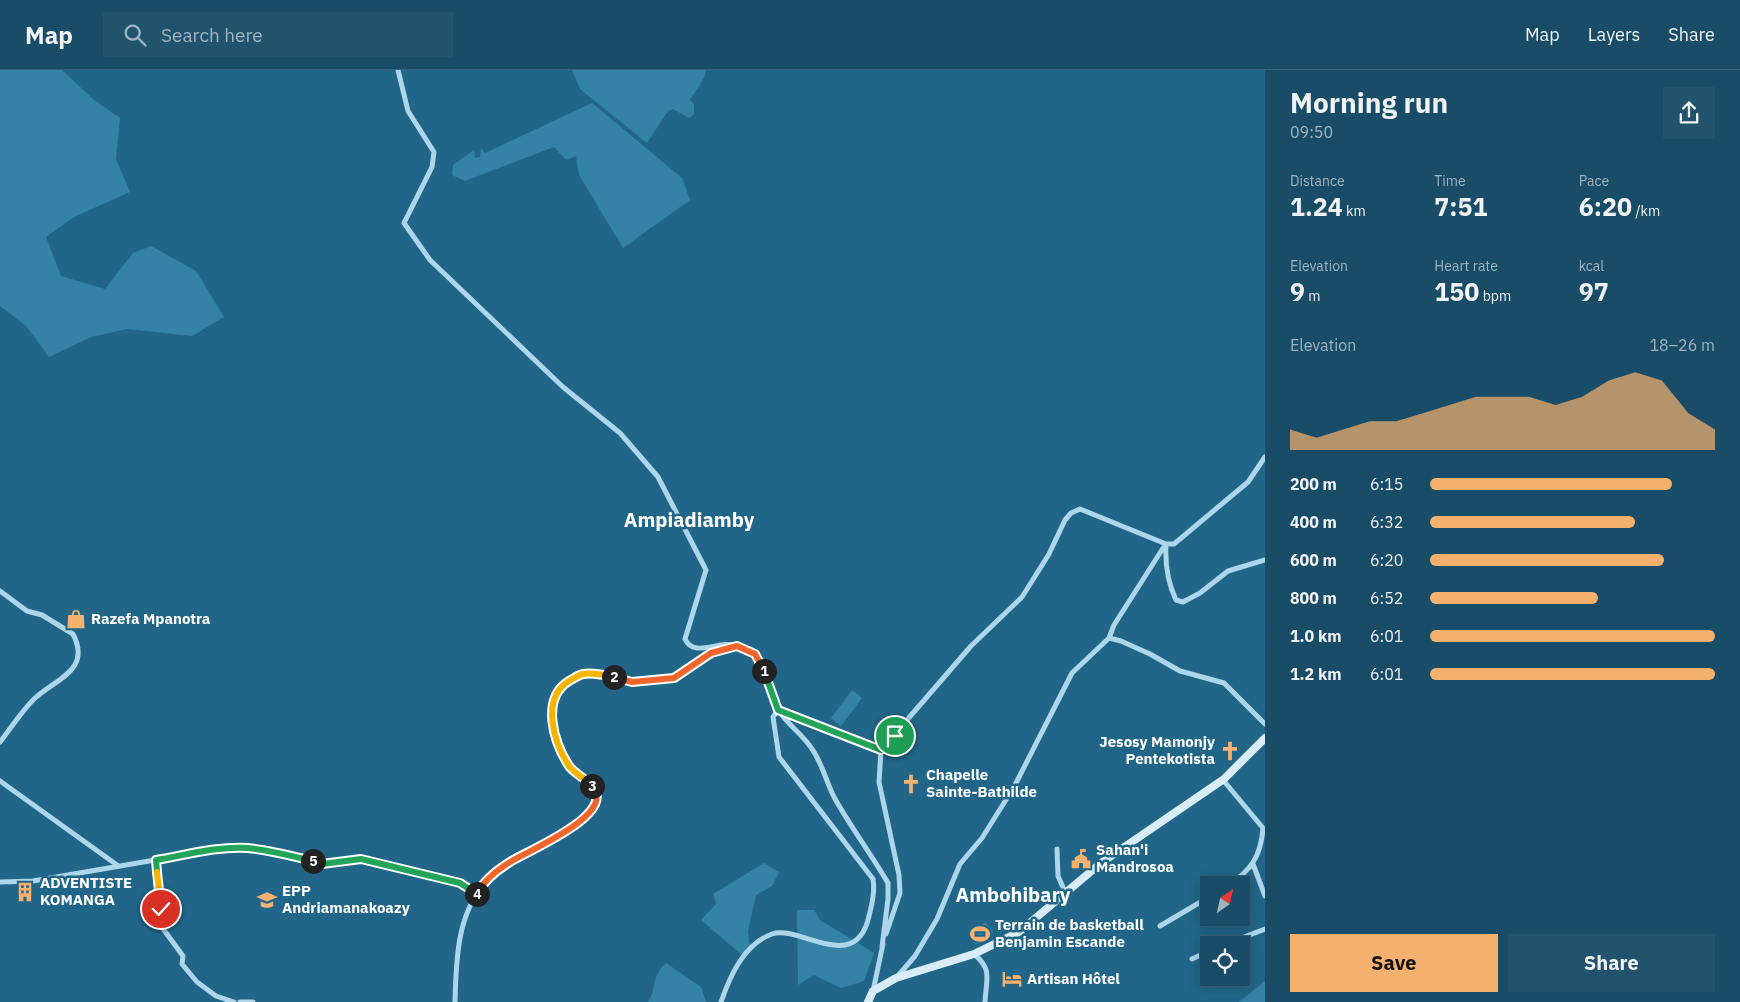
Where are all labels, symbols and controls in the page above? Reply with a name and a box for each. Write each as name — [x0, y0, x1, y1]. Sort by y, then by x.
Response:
search box — [103, 12, 453, 57]
text: Map — [25, 19, 73, 51]
icon: search — [121, 21, 149, 49]
text: Search here — [161, 23, 263, 47]
text: Map — [1525, 23, 1560, 46]
text: Layers — [1588, 23, 1640, 46]
text: Share — [1668, 23, 1715, 46]
text: Morning run — [1290, 84, 1448, 121]
button: share — [1663, 87, 1715, 139]
text: 09:50 — [1290, 122, 1333, 142]
text: Distance — [1290, 172, 1345, 190]
text: Time — [1434, 172, 1466, 190]
text: Pace — [1579, 172, 1609, 190]
text: 1.24 — [1290, 190, 1343, 223]
text: 7:51 — [1434, 190, 1488, 223]
text: 6:20 — [1579, 190, 1632, 223]
text: km — [1343, 202, 1366, 220]
text: /km — [1632, 202, 1660, 220]
text: Elevation — [1290, 257, 1348, 275]
text: Heart rate — [1434, 257, 1498, 275]
text: kcal — [1579, 257, 1604, 275]
text: 9 — [1290, 275, 1305, 308]
text: 150 — [1434, 275, 1479, 308]
text: 97 — [1579, 275, 1609, 308]
text: m — [1305, 287, 1321, 305]
text: bpm — [1479, 287, 1511, 305]
text: Elevation — [1290, 335, 1356, 355]
text: 18–26 m — [1649, 335, 1715, 355]
text: 200 m — [1290, 474, 1337, 494]
text: 6:15 — [1370, 474, 1403, 494]
district label: Ampiadiamby — [624, 506, 755, 533]
text: 400 m — [1290, 512, 1337, 532]
text: 6:32 — [1370, 512, 1403, 532]
text: 600 m — [1290, 550, 1337, 570]
text: 6:20 — [1370, 550, 1403, 570]
text: 800 m — [1290, 588, 1337, 608]
text: 6:52 — [1370, 588, 1403, 608]
shop icon: Razefa Mpanotra — [65, 608, 87, 630]
place label: Razefa Mpanotra — [91, 609, 211, 628]
text: 1.0 km — [1290, 626, 1341, 646]
text: 6:01 — [1370, 626, 1403, 646]
pin: 1 — [752, 658, 776, 684]
text: 1 — [760, 662, 769, 680]
pin: 2 — [602, 664, 626, 690]
text: 1.2 km — [1290, 664, 1341, 684]
text: 6:01 — [1370, 664, 1403, 684]
text: 2 — [610, 668, 619, 686]
pin — [874, 715, 916, 757]
icon: arrive — [881, 722, 909, 750]
place label: Jesosy Mamonjy Pentekotista — [1099, 732, 1215, 768]
church icon: Jesosy Mamonjy Pentekotista — [1219, 740, 1241, 762]
place label: Chapelle Sainte-Bathilde — [926, 765, 1037, 801]
church icon: Chapelle Sainte-Bathilde — [900, 773, 922, 795]
pin: 3 — [580, 774, 604, 798]
text: 3 — [588, 777, 597, 795]
place label: Sahan'i Mandrosoa — [1096, 840, 1174, 876]
pin: 5 — [300, 848, 326, 874]
public building icon: Sahan'i Mandrosoa — [1070, 848, 1092, 870]
text: 5 — [309, 852, 318, 870]
place label: ADVENTISTE KOMANGA — [40, 873, 132, 909]
north arrow — [1200, 876, 1250, 926]
map controls — [1200, 876, 1250, 986]
building icon: ADVENTISTE KOMANGA — [14, 881, 36, 903]
place label: EPP Andriamanakoazy — [282, 881, 410, 917]
district label: Ambohibary — [955, 881, 1071, 908]
pin: 4 — [464, 882, 490, 906]
text: 4 — [473, 885, 482, 903]
pin — [140, 888, 182, 930]
school or university icon: EPP Andriamanakoazy — [256, 889, 278, 911]
icon: check — [147, 895, 175, 923]
place label: Terrain de basketball Benjamin Escande — [995, 915, 1144, 951]
sports icon: Terrain de basketball Benjamin Escande — [969, 923, 991, 945]
button: Save — [1290, 934, 1498, 992]
button: Share — [1508, 934, 1715, 992]
button: locate — [1200, 936, 1250, 986]
hotel icon: Artisan Hôtel — [1001, 968, 1023, 990]
place label: Artisan Hôtel — [1027, 969, 1120, 988]

